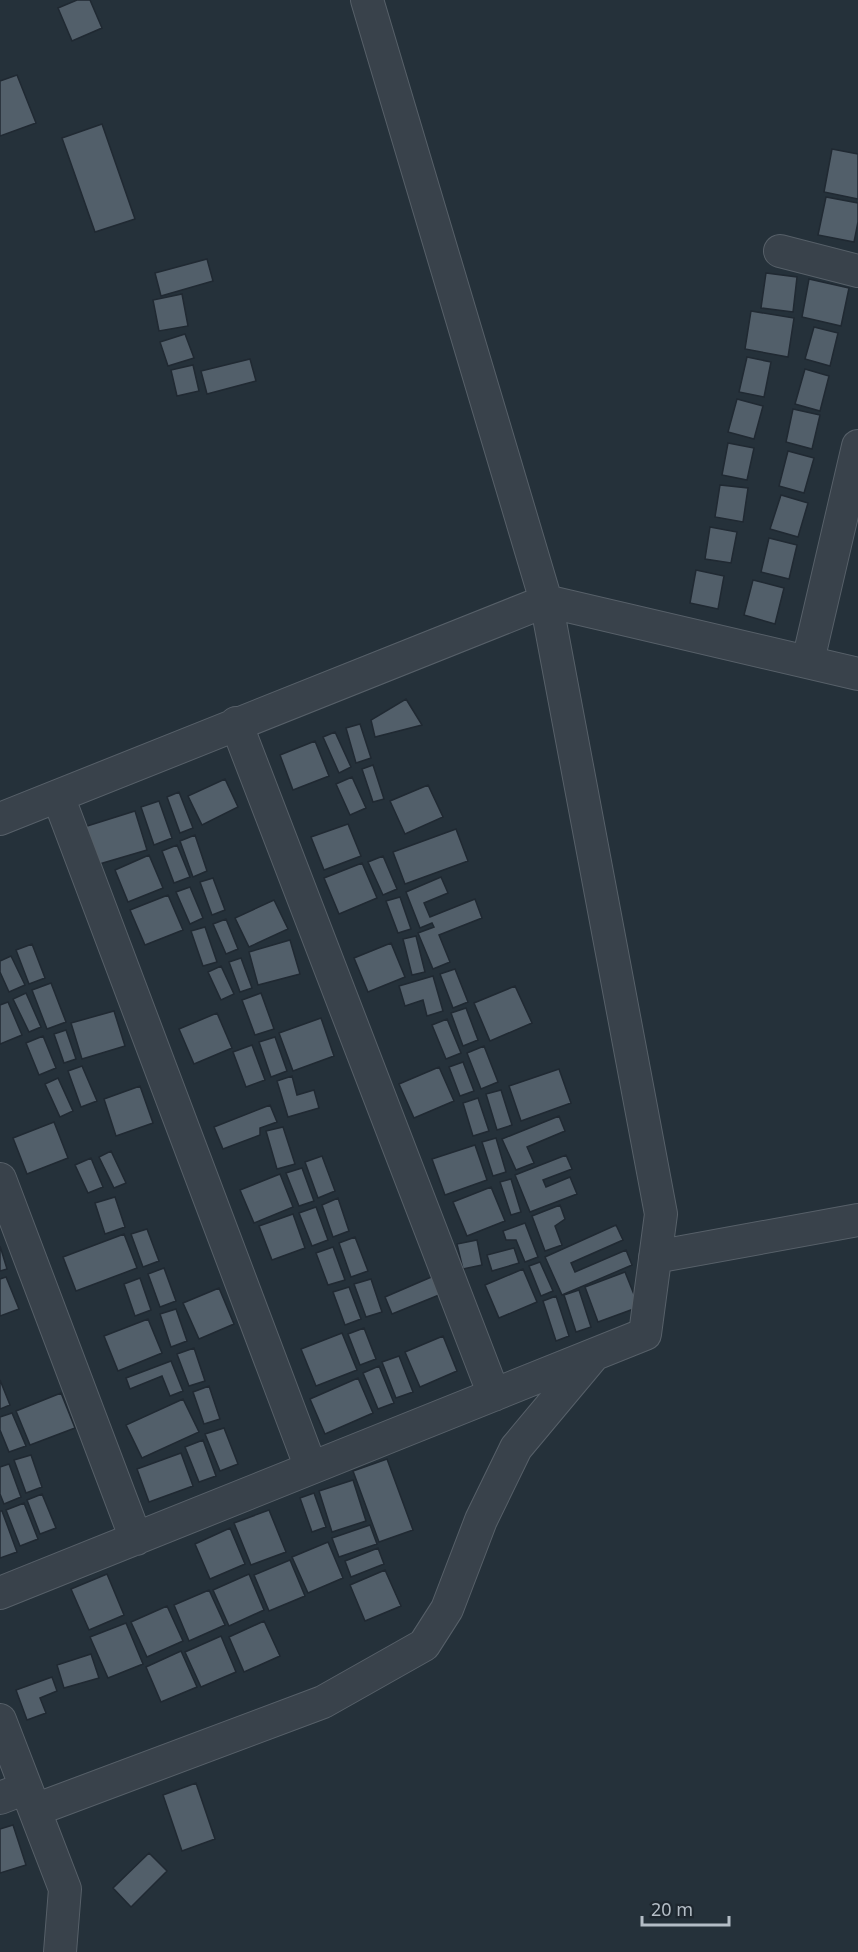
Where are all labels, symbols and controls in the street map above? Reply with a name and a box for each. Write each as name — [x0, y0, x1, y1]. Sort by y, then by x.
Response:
scale bar — [642, 1889, 729, 1927]
text: 20 m — [651, 1897, 693, 1921]

